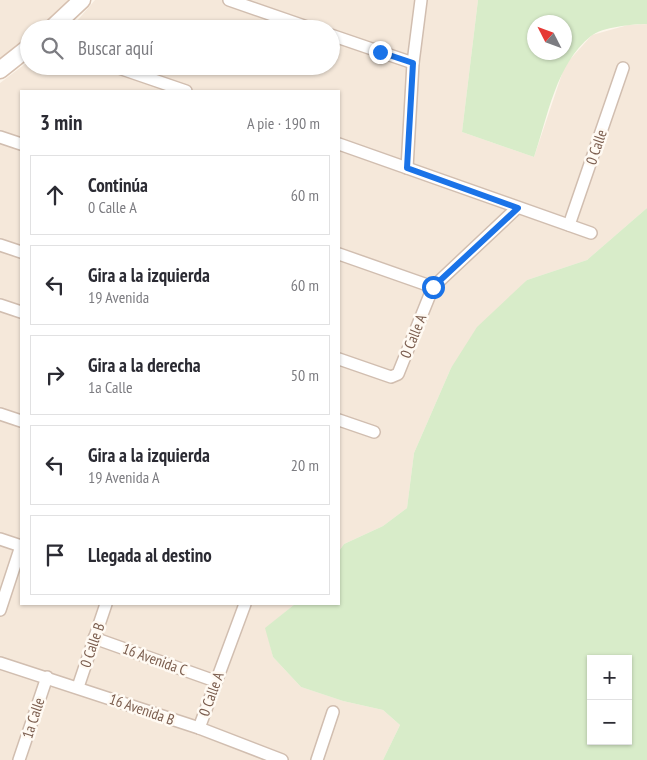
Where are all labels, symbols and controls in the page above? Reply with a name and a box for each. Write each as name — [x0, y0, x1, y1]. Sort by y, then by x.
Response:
north arrow — [527, 15, 572, 60]
search box — [20, 20, 340, 75]
icon: search — [38, 34, 66, 62]
text: Buscar aquí — [78, 36, 153, 60]
route end — [369, 41, 392, 64]
text: 3 min — [40, 109, 82, 136]
text: A pie · 190 m — [247, 113, 320, 133]
street label: 0 Calle — [581, 127, 611, 167]
text: Continúa — [88, 173, 148, 197]
icon: ahead — [41, 181, 69, 209]
text: 60 m — [291, 185, 319, 205]
text: 0 Calle A — [88, 197, 137, 217]
text: Gira a la izquierda — [88, 263, 210, 287]
icon: left — [41, 271, 69, 299]
text: 60 m — [291, 275, 319, 295]
route start — [422, 276, 445, 299]
text: 19 Avenida — [88, 287, 149, 307]
street label: 0 Calle A — [396, 310, 431, 361]
text: Gira a la derecha — [88, 353, 201, 377]
icon: right — [41, 361, 69, 389]
text: 50 m — [291, 365, 319, 385]
text: 1a Calle — [88, 377, 133, 397]
text: Gira a la izquierda — [88, 443, 210, 467]
icon: left — [41, 451, 69, 479]
text: 20 m — [291, 455, 319, 475]
text: 19 Avenida A — [88, 467, 160, 487]
icon: arrive — [41, 541, 69, 569]
text: Llegada al destino — [88, 543, 212, 567]
street label: 0 Calle B — [76, 620, 108, 670]
street label: 16 Avenida C — [120, 639, 190, 679]
map controls — [587, 655, 632, 745]
button: + — [587, 655, 632, 700]
street label: 0 Calle A — [194, 668, 228, 719]
street label: 16 Avenida B — [107, 689, 177, 729]
street label: 1a Calle — [18, 695, 48, 741]
button: − — [587, 700, 632, 745]

